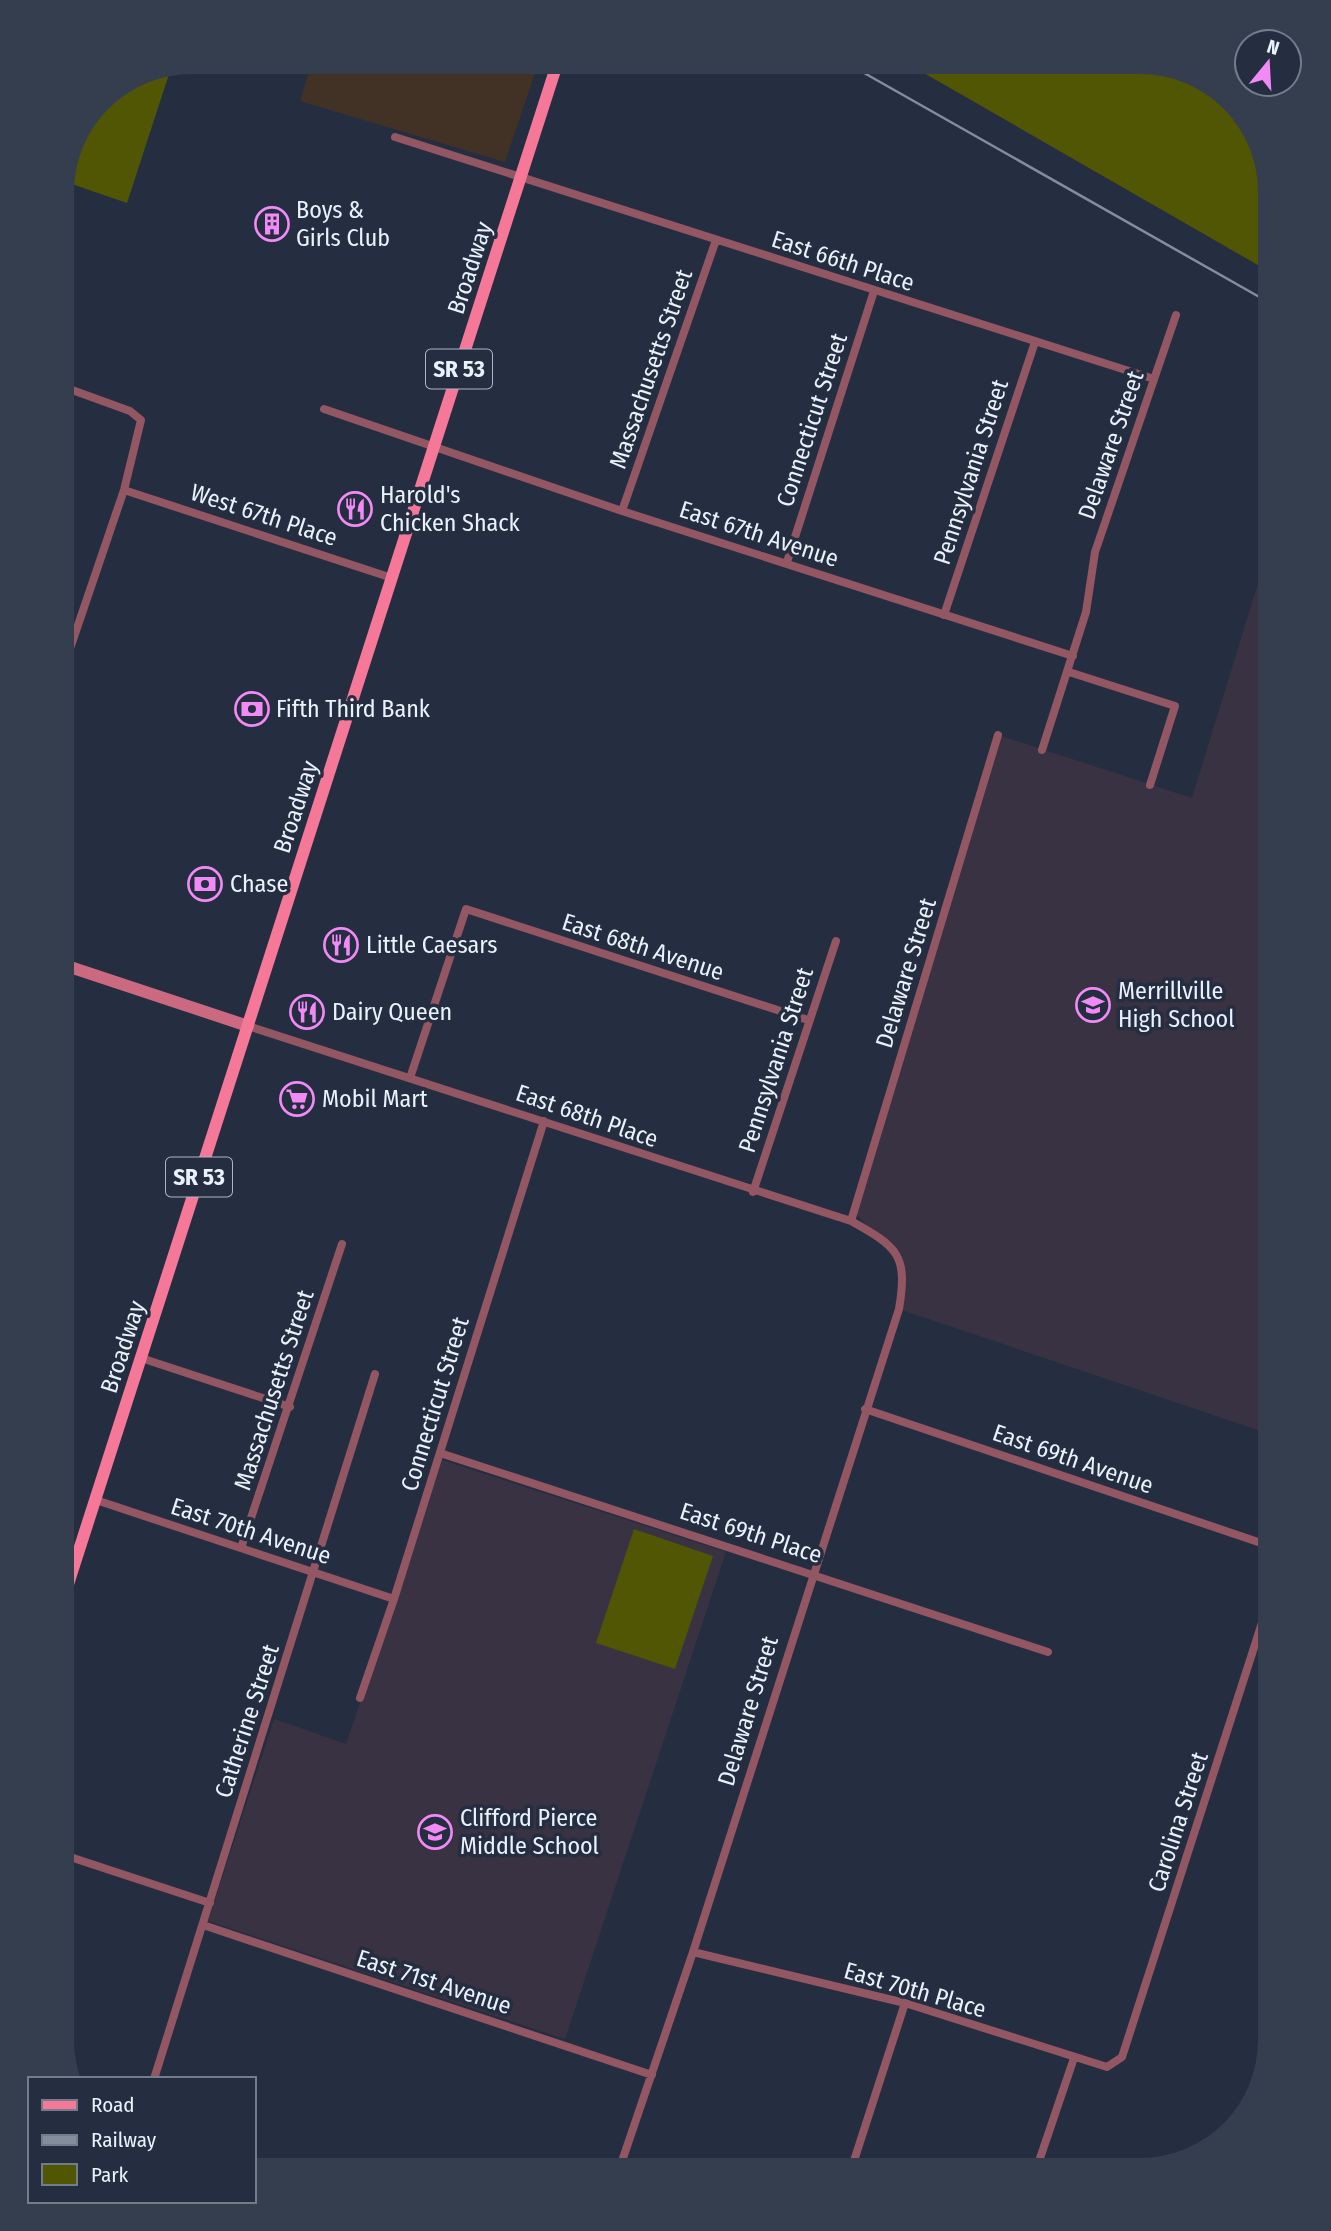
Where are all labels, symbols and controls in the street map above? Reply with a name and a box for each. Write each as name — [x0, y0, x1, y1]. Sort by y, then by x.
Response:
north arrow — [1233, 28, 1303, 98]
text: N — [1264, 35, 1282, 60]
place label: Boys & Girls Club — [296, 196, 390, 252]
building icon: Boys & Girls Club — [253, 205, 291, 243]
street label: Broadway — [442, 218, 498, 318]
street label: East 66th Place — [768, 225, 918, 297]
street label: Massachusetts Street — [604, 266, 698, 472]
street label: Connecticut Street — [771, 330, 853, 510]
road number: SR 53 — [426, 350, 492, 388]
street label: Delaware Street — [1073, 367, 1150, 523]
street label: Pennsylvania Street — [928, 376, 1014, 568]
street label: West 67th Place — [187, 478, 341, 552]
place label: Harold's Chicken Shack — [380, 481, 521, 537]
restaurant icon: Harold's Chicken Shack — [336, 490, 374, 528]
street label: East 67th Avenue — [676, 495, 842, 573]
bank icon: Fifth Third Bank — [233, 690, 271, 728]
place label: Fifth Third Bank — [276, 695, 431, 723]
street label: Broadway — [268, 757, 324, 857]
bank icon: Chase — [186, 865, 224, 903]
place label: Chase — [230, 870, 288, 898]
street label: Delaware Street — [870, 895, 942, 1051]
street label: East 68th Avenue — [559, 908, 727, 986]
restaurant icon: Little Caesars — [322, 926, 360, 964]
place label: Little Caesars — [366, 931, 498, 959]
street label: Pennsylvania Street — [733, 964, 819, 1156]
place label: Merrillville High School — [1118, 977, 1235, 1033]
school or university icon: Merrillville High School — [1074, 986, 1112, 1024]
restaurant icon: Dairy Queen — [288, 993, 326, 1031]
place label: Dairy Queen — [332, 998, 452, 1026]
street label: East 68th Place — [512, 1079, 662, 1153]
supermarket icon: Mobil Mart — [278, 1080, 316, 1118]
place label: Mobil Mart — [322, 1085, 428, 1113]
road number: SR 53 — [166, 1158, 232, 1196]
street label: Massachusetts Street — [228, 1286, 320, 1494]
street label: Broadway — [95, 1297, 151, 1397]
street label: Connecticut Street — [395, 1313, 475, 1495]
street label: East 69th Avenue — [989, 1418, 1157, 1500]
street label: East 70th Avenue — [167, 1492, 335, 1570]
street label: East 69th Place — [676, 1497, 826, 1569]
street label: Delaware Street — [712, 1633, 784, 1789]
street label: Catherine Street — [209, 1641, 285, 1801]
street label: Carolina Street — [1142, 1748, 1214, 1896]
place label: Clifford Pierce Middle School — [460, 1804, 599, 1860]
school or university icon: Clifford Pierce Middle School — [416, 1813, 454, 1851]
street label: East 71st Avenue — [353, 1944, 515, 2020]
street label: East 70th Place — [841, 1956, 989, 2024]
legend — [28, 2077, 256, 2203]
text: Road — [91, 2092, 135, 2118]
text: Railway — [91, 2127, 157, 2153]
text: Park — [91, 2162, 129, 2188]

